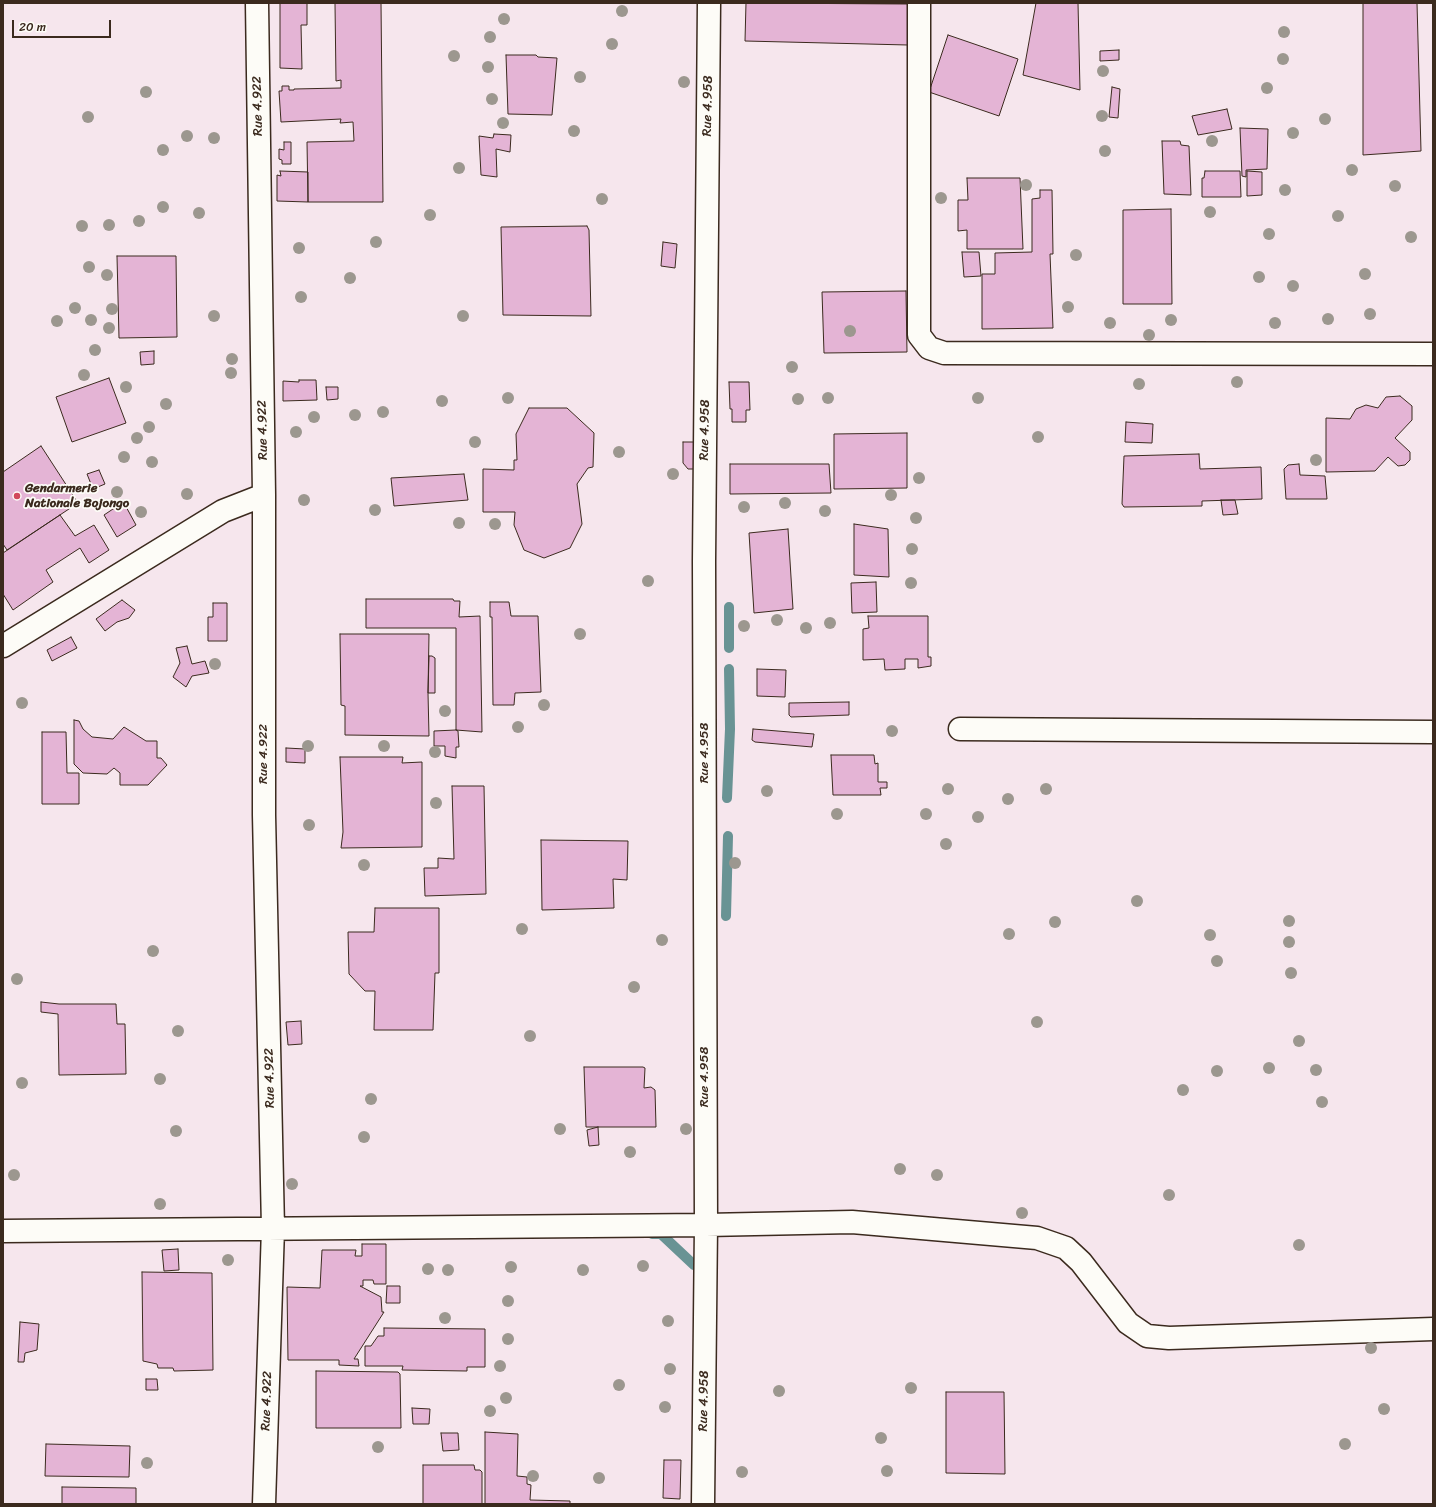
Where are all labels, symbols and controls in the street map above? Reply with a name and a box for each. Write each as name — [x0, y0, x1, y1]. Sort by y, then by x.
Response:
scale bar — [14, 12, 113, 38]
text: 20 m — [19, 16, 46, 38]
street label: Rue 4.922 — [250, 76, 266, 136]
street label: Rue 4.958 — [700, 76, 716, 136]
street label: Rue 4.922 — [255, 400, 271, 460]
street label: Rue 4.958 — [697, 400, 713, 460]
place label: Gendarmerie Nationale Bojongo — [25, 481, 129, 512]
marker: Gendarmerie Nationale Bojongo — [12, 491, 22, 501]
street label: Rue 4.958 — [697, 723, 713, 783]
street label: Rue 4.922 — [256, 724, 272, 784]
street label: Rue 4.958 — [697, 1047, 713, 1107]
street label: Rue 4.922 — [262, 1048, 278, 1108]
street label: Rue 4.922 — [258, 1371, 276, 1431]
street label: Rue 4.958 — [696, 1371, 712, 1431]

